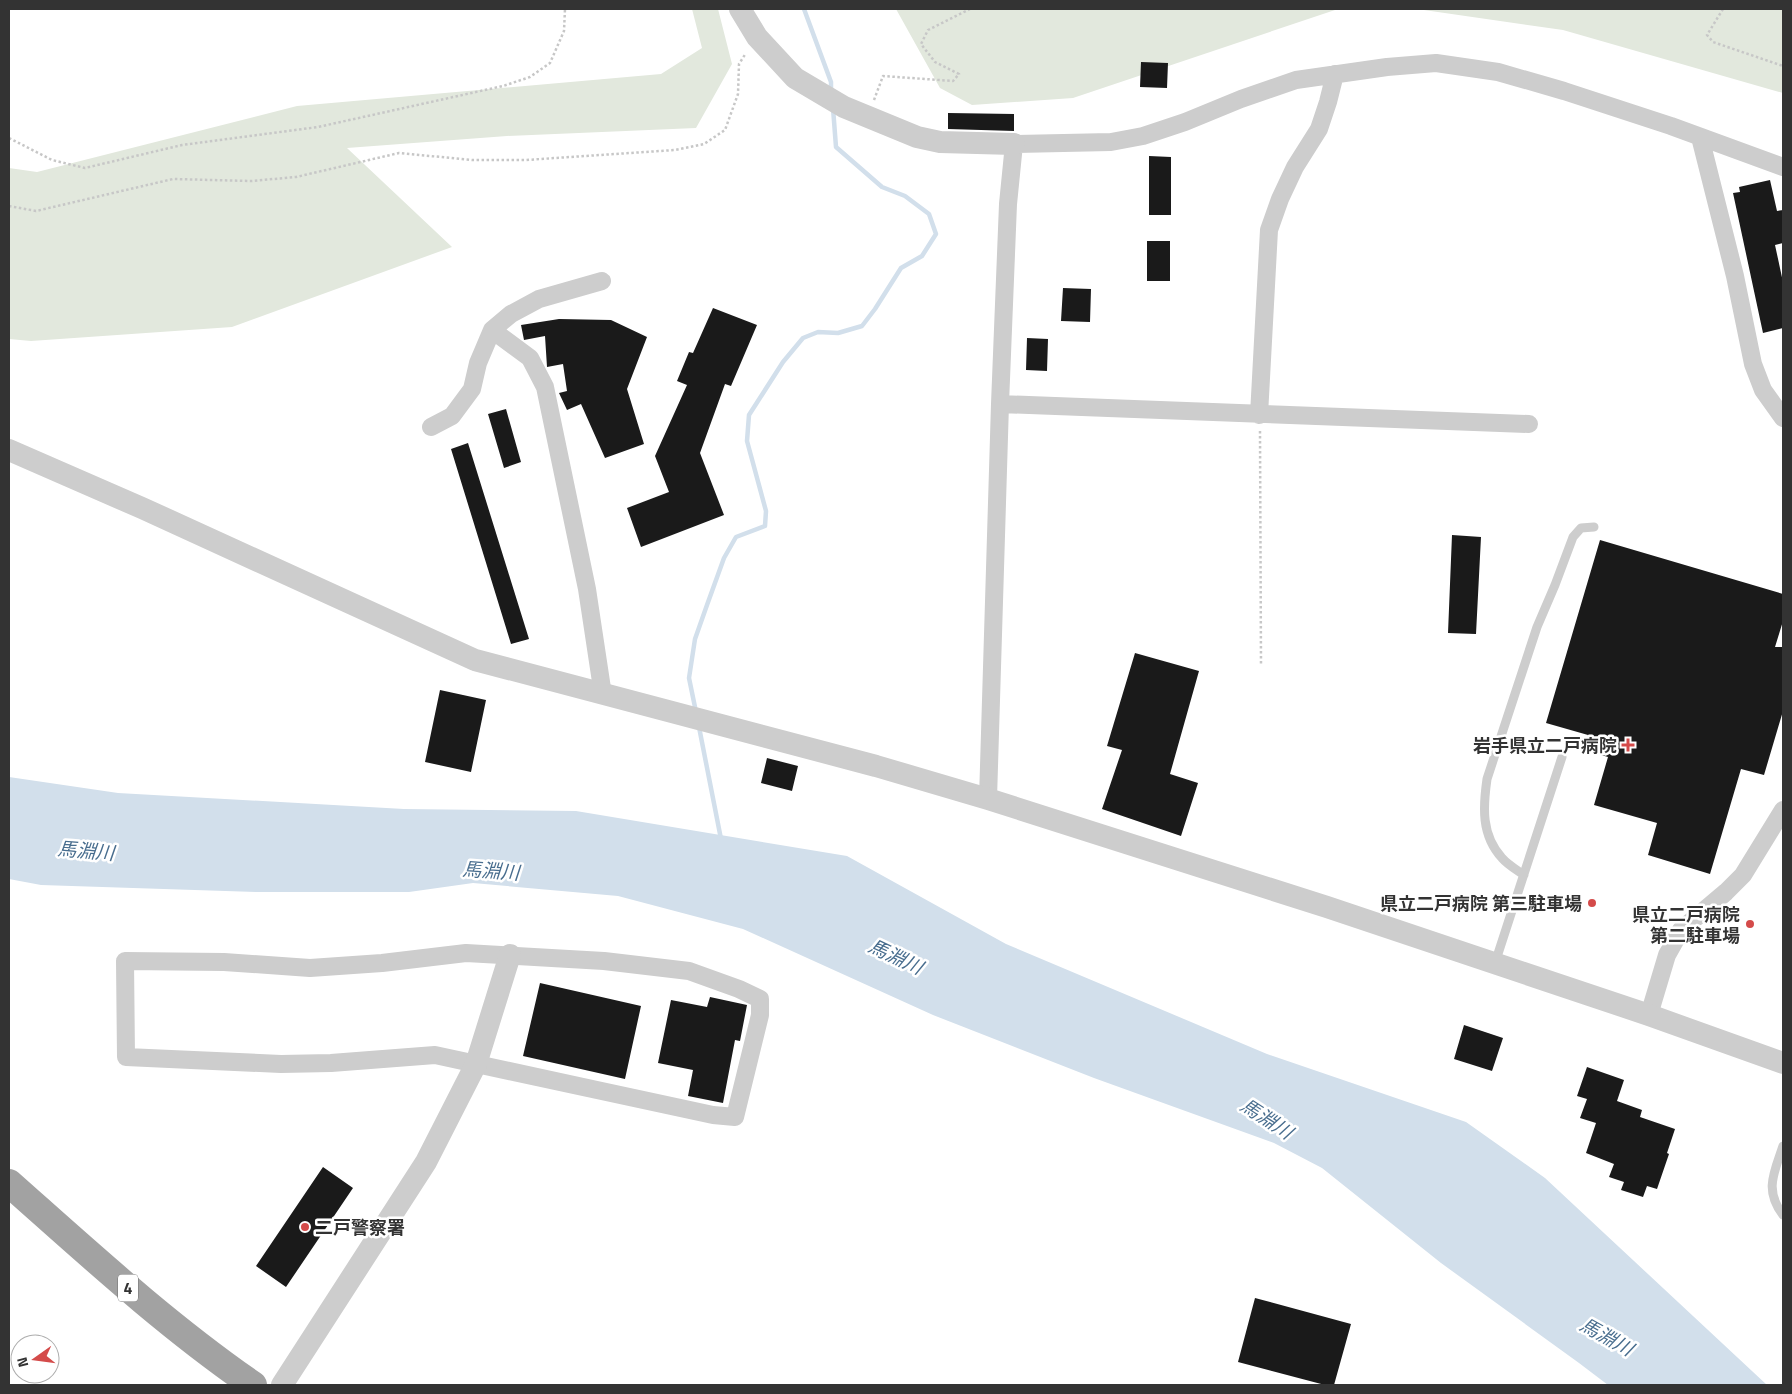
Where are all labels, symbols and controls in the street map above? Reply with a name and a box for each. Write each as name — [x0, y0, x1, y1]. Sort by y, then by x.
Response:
place label: 岩手県立二戸病院 — [1473, 732, 1617, 759]
marker: 岩手県立二戸病院 — [1621, 738, 1635, 752]
water label: 馬淵川 — [56, 833, 118, 867]
water label: 馬淵川 — [462, 854, 522, 887]
place label: 県立二戸病院 第三駐車場 — [1380, 890, 1582, 917]
marker: 県立二戸病院 第三駐車場 — [1586, 897, 1598, 909]
place label: 県立二戸病院 第二駐車場 — [1632, 901, 1740, 949]
marker: 県立二戸病院 第二駐車場 — [1744, 918, 1756, 930]
water label: 馬淵川 — [864, 931, 930, 982]
water label: 馬淵川 — [1235, 1090, 1300, 1147]
place label: 二戸警察署 — [315, 1214, 405, 1241]
marker: 二戸警察署 — [299, 1221, 311, 1233]
road number: 4 — [118, 1275, 138, 1302]
water label: 馬淵川 — [1575, 1309, 1641, 1363]
north arrow — [10, 1334, 60, 1384]
text: N — [11, 1355, 33, 1370]

